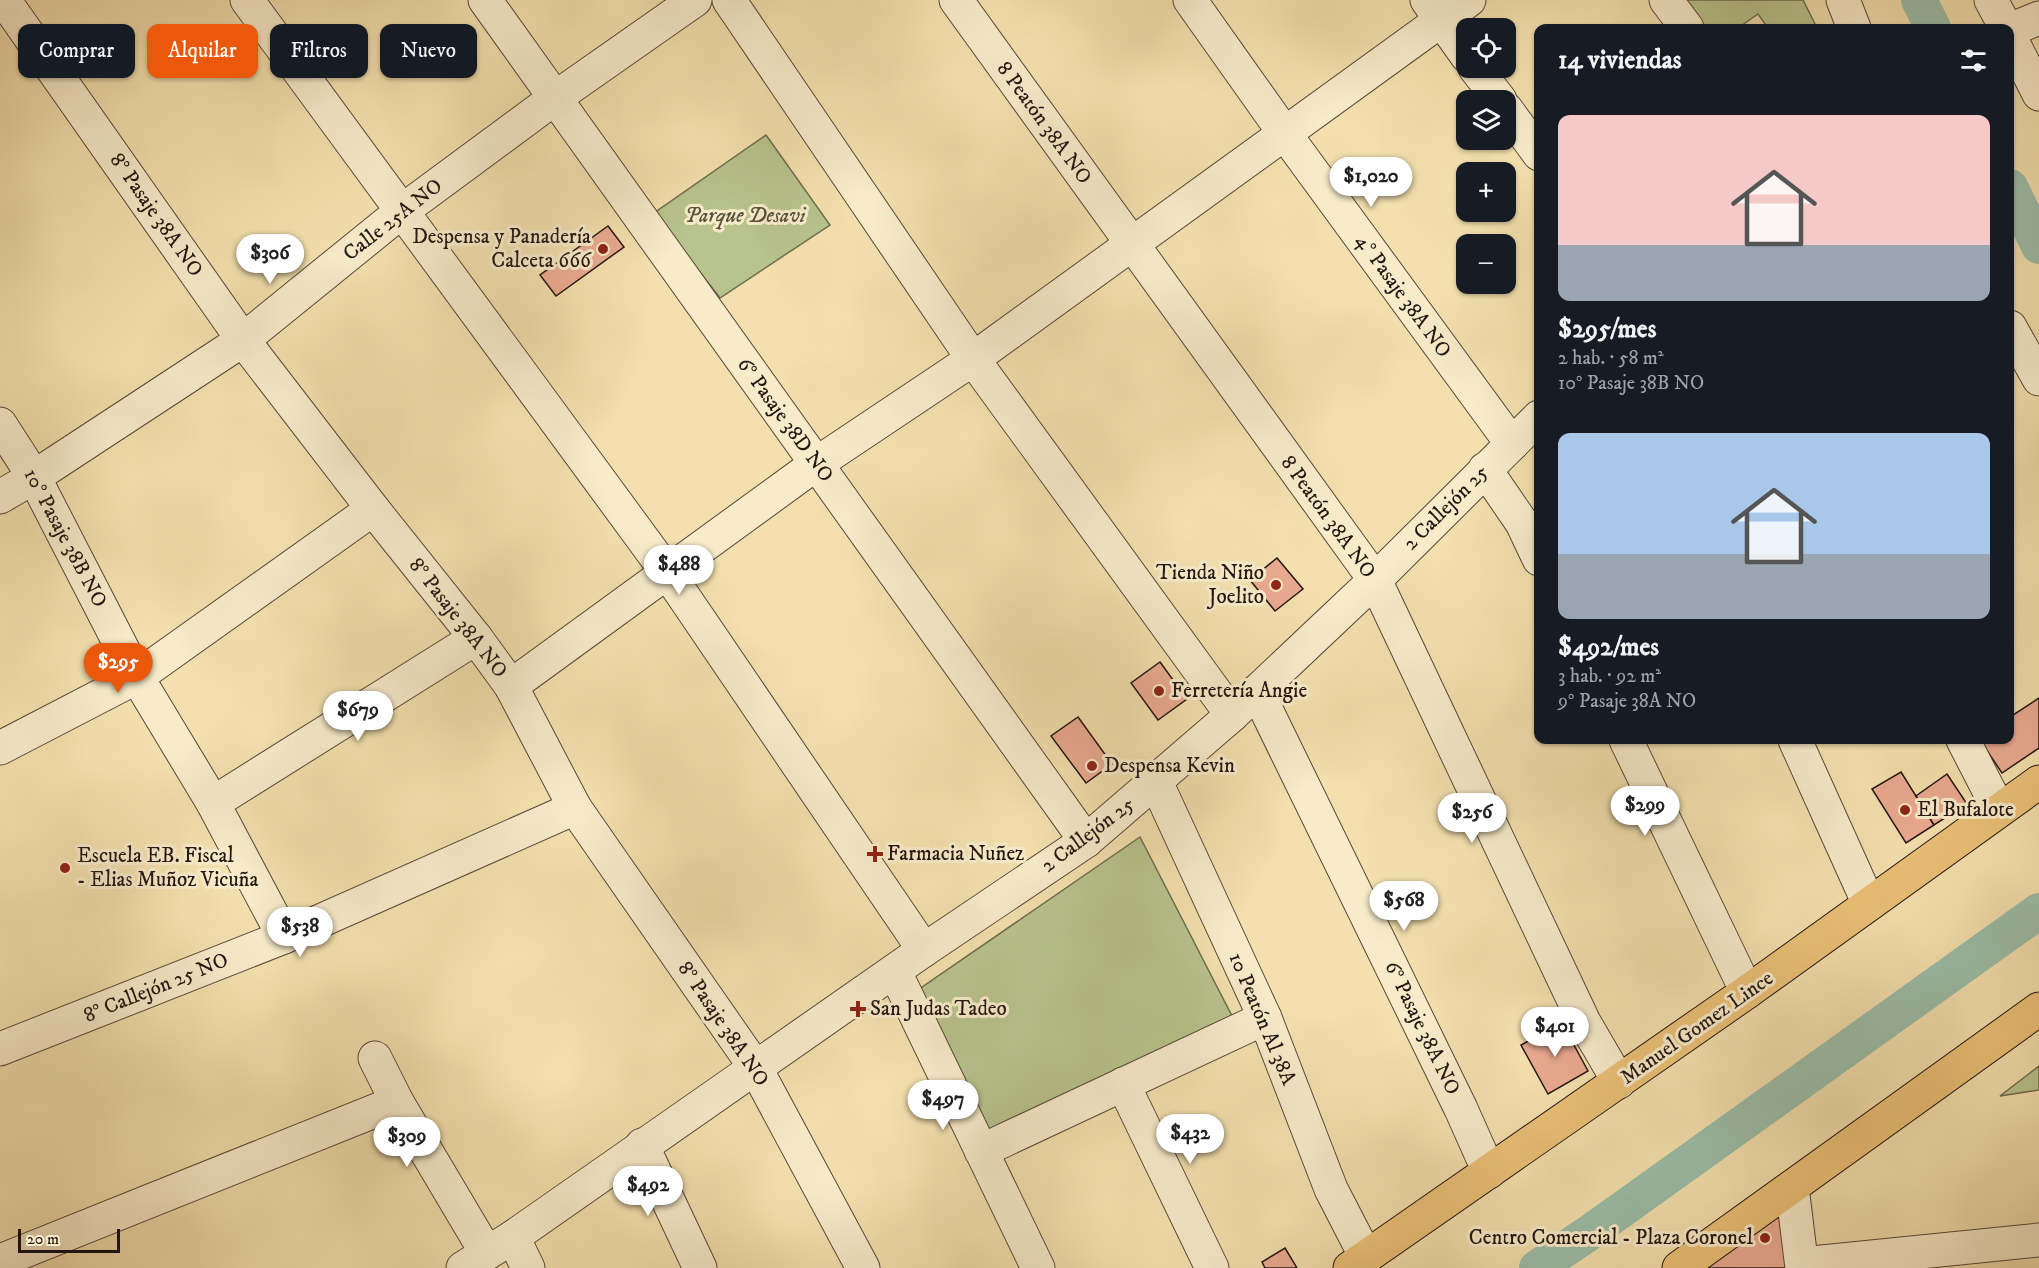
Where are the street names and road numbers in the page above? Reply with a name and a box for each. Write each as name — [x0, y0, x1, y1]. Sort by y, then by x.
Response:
street label: 8 Peatón 38A NO — [991, 57, 1097, 189]
street label: 8° Pasaje 38A NO — [104, 148, 208, 282]
street label: Calle 25A NO — [338, 173, 448, 267]
street label: 4° Pasaje 38A NO — [1349, 229, 1457, 363]
street label: 6° Pasaje 38D NO — [731, 353, 839, 487]
street label: 8 Peatón 38A NO — [1275, 451, 1381, 583]
street label: 2 Callejón 25 — [1398, 460, 1494, 556]
street label: 10° Pasaje 38B NO — [17, 464, 113, 612]
street label: 8° Pasaje 38A NO — [403, 553, 513, 683]
street label: 2 Callejón 25 — [1036, 791, 1140, 879]
street label: 8° Callejón 25 NO — [80, 947, 232, 1029]
street label: 10 Peatón Al 38A — [1222, 949, 1302, 1090]
street label: 8° Pasaje 38A NO — [672, 957, 774, 1091]
street label: 6° Pasaje 38A NO — [1378, 957, 1466, 1099]
street label: Manuel Gomez Lince — [1616, 965, 1779, 1090]

